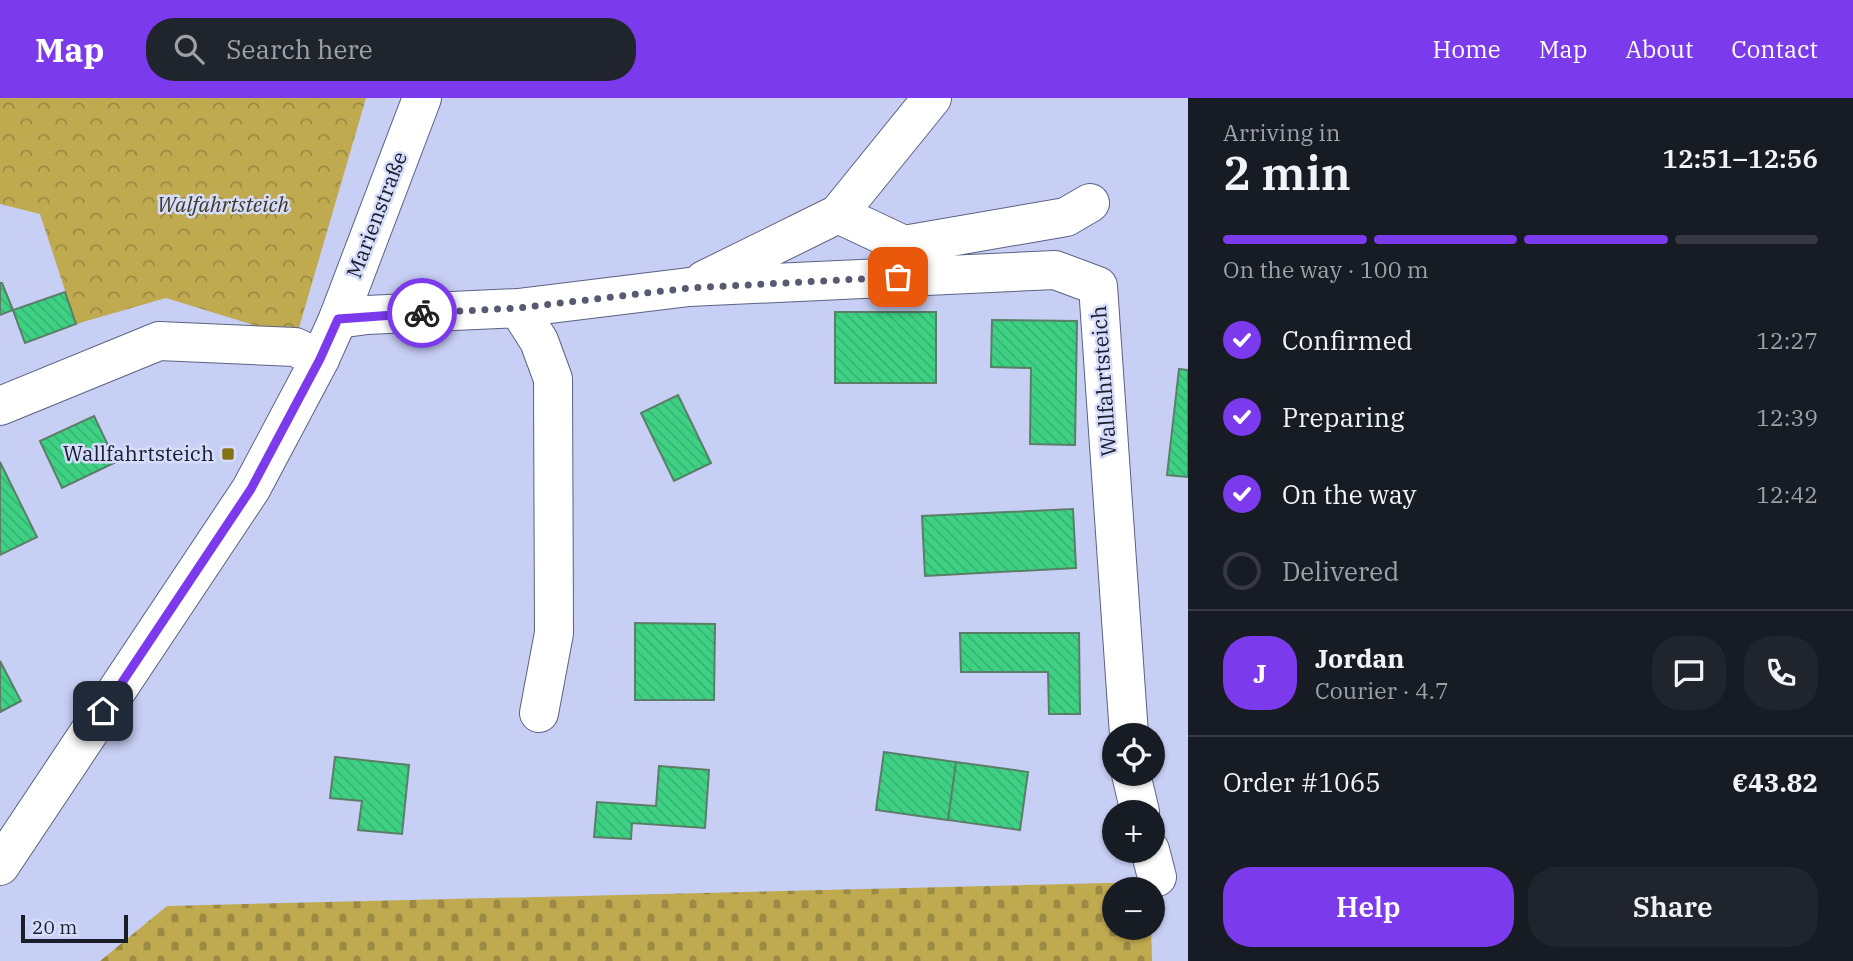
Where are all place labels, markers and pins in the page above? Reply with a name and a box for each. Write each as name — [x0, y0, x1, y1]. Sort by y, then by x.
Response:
pin — [868, 247, 928, 307]
place label: Wallfahrtsteich — [63, 439, 214, 467]
marker: Wallfahrtsteich — [220, 446, 236, 462]
pin — [73, 681, 133, 741]

